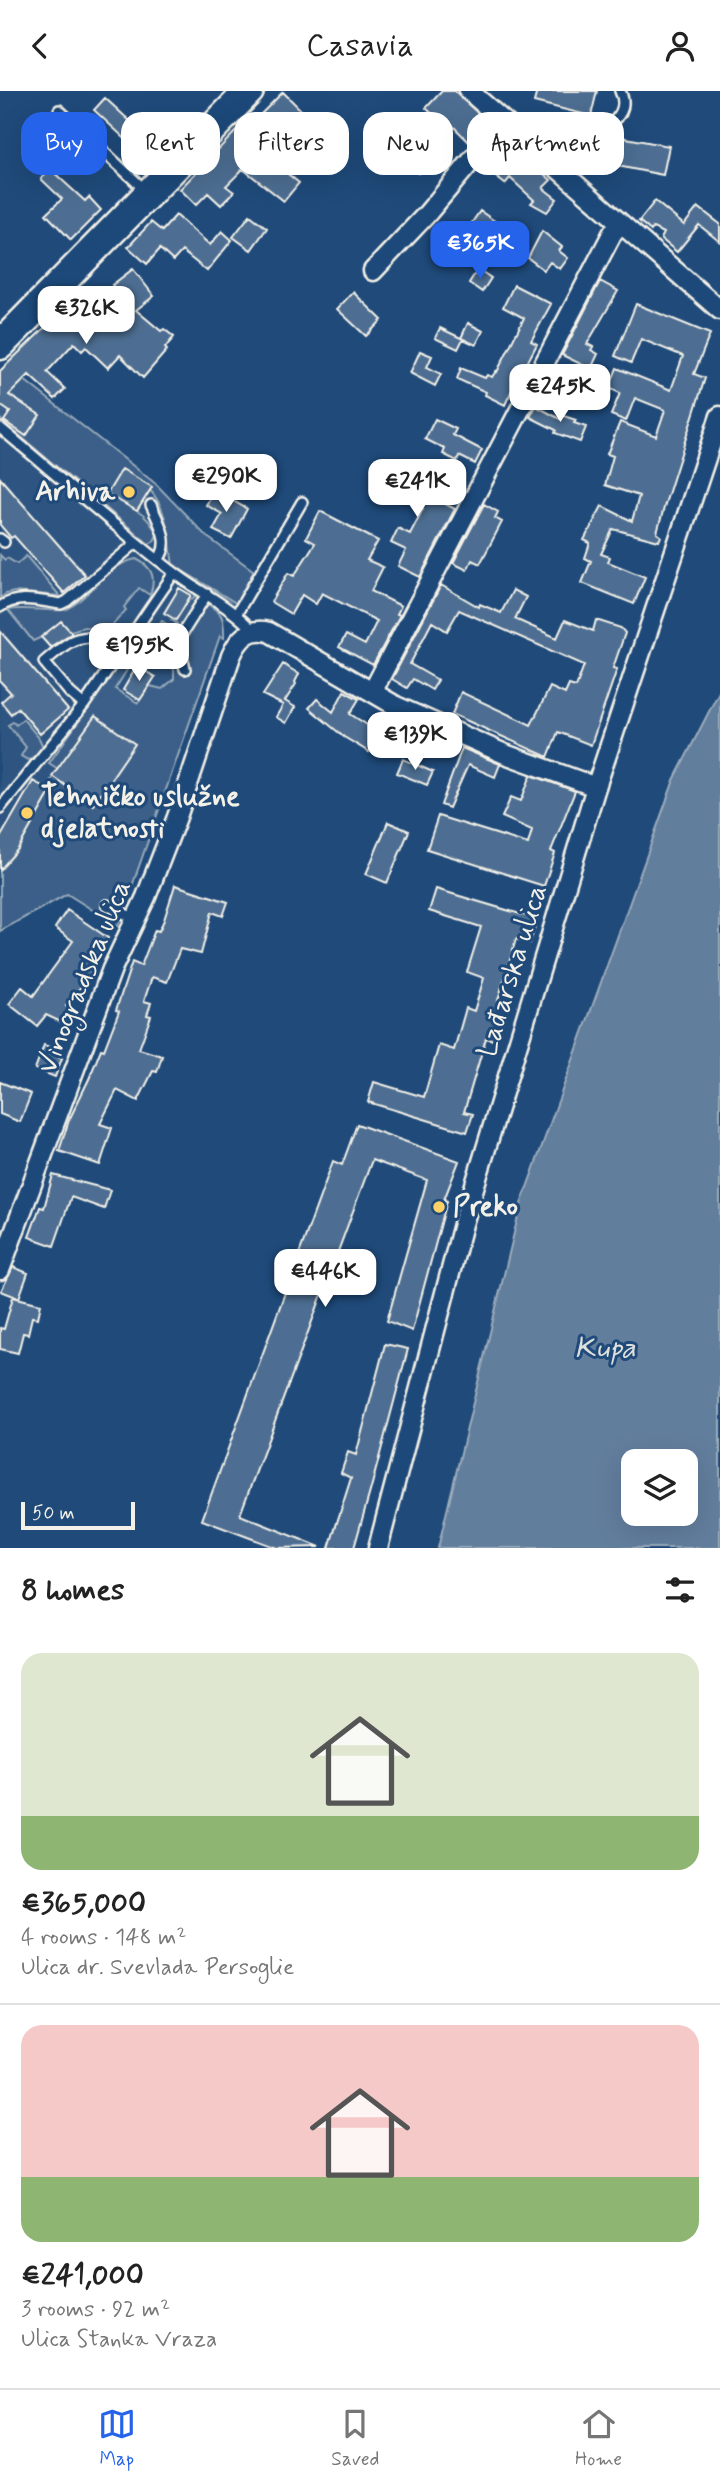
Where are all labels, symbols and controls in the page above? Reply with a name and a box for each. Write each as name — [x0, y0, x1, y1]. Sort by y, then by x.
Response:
text: Casavia — [306, 25, 414, 67]
icon: back — [21, 27, 59, 65]
icon: person — [661, 27, 699, 65]
chip: Buy — [21, 112, 107, 175]
chip: Rent — [121, 112, 220, 175]
chip: Filters — [234, 112, 349, 175]
chip: New — [363, 112, 453, 175]
chip: Apartment — [467, 112, 624, 175]
pin: €365K — [431, 221, 529, 281]
text: €365K — [446, 229, 514, 259]
pin: €326K — [37, 287, 135, 346]
text: €326K — [54, 294, 118, 324]
pin: €245K — [511, 365, 609, 424]
text: €245K — [525, 372, 595, 402]
pin: €290K — [177, 455, 275, 514]
pin: €241K — [368, 459, 466, 519]
text: €290K — [191, 462, 261, 492]
text: €241K — [384, 467, 450, 497]
place label: Arhiva — [35, 474, 116, 511]
marker: Arhiva — [121, 484, 137, 500]
pin: €195K — [90, 623, 188, 683]
text: €195K — [105, 631, 173, 661]
pin: €139K — [366, 713, 464, 772]
text: €139K — [383, 720, 447, 750]
place label: Tehničko uslužne djelatnosti — [41, 779, 240, 848]
marker: Tehničko uslužne djelatnosti — [19, 805, 35, 821]
street label: Vinogradska ulica — [29, 875, 143, 1080]
street label: Lađarska ulica — [469, 880, 557, 1062]
place label: Preko — [453, 1189, 518, 1226]
marker: Preko — [431, 1199, 447, 1215]
pin: €446K — [276, 1249, 374, 1309]
text: €446K — [290, 1257, 360, 1287]
water label: Kupa — [574, 1329, 636, 1368]
map controls — [621, 1449, 698, 1526]
button: layers — [621, 1449, 698, 1526]
scale bar — [21, 1499, 135, 1531]
text: 50 m — [32, 1501, 75, 1526]
text: 8 homes — [21, 1571, 124, 1610]
icon: filters — [661, 1571, 699, 1609]
icon: home — [297, 1698, 423, 1824]
text: €365,000 — [21, 1884, 146, 1923]
text: 4 rooms · 148 m² — [21, 1923, 186, 1953]
text: Ulica dr. Svevlada Persoglie — [21, 1953, 294, 1983]
icon: home — [297, 2070, 423, 2196]
text: €241,000 — [21, 2256, 144, 2295]
text: 3 rooms · 92 m² — [21, 2295, 170, 2325]
text: Ulica Stanka Vraza — [21, 2325, 217, 2355]
tab: Map — [98, 2405, 136, 2472]
tab: Saved — [331, 2405, 379, 2472]
tab: Home — [575, 2405, 622, 2472]

